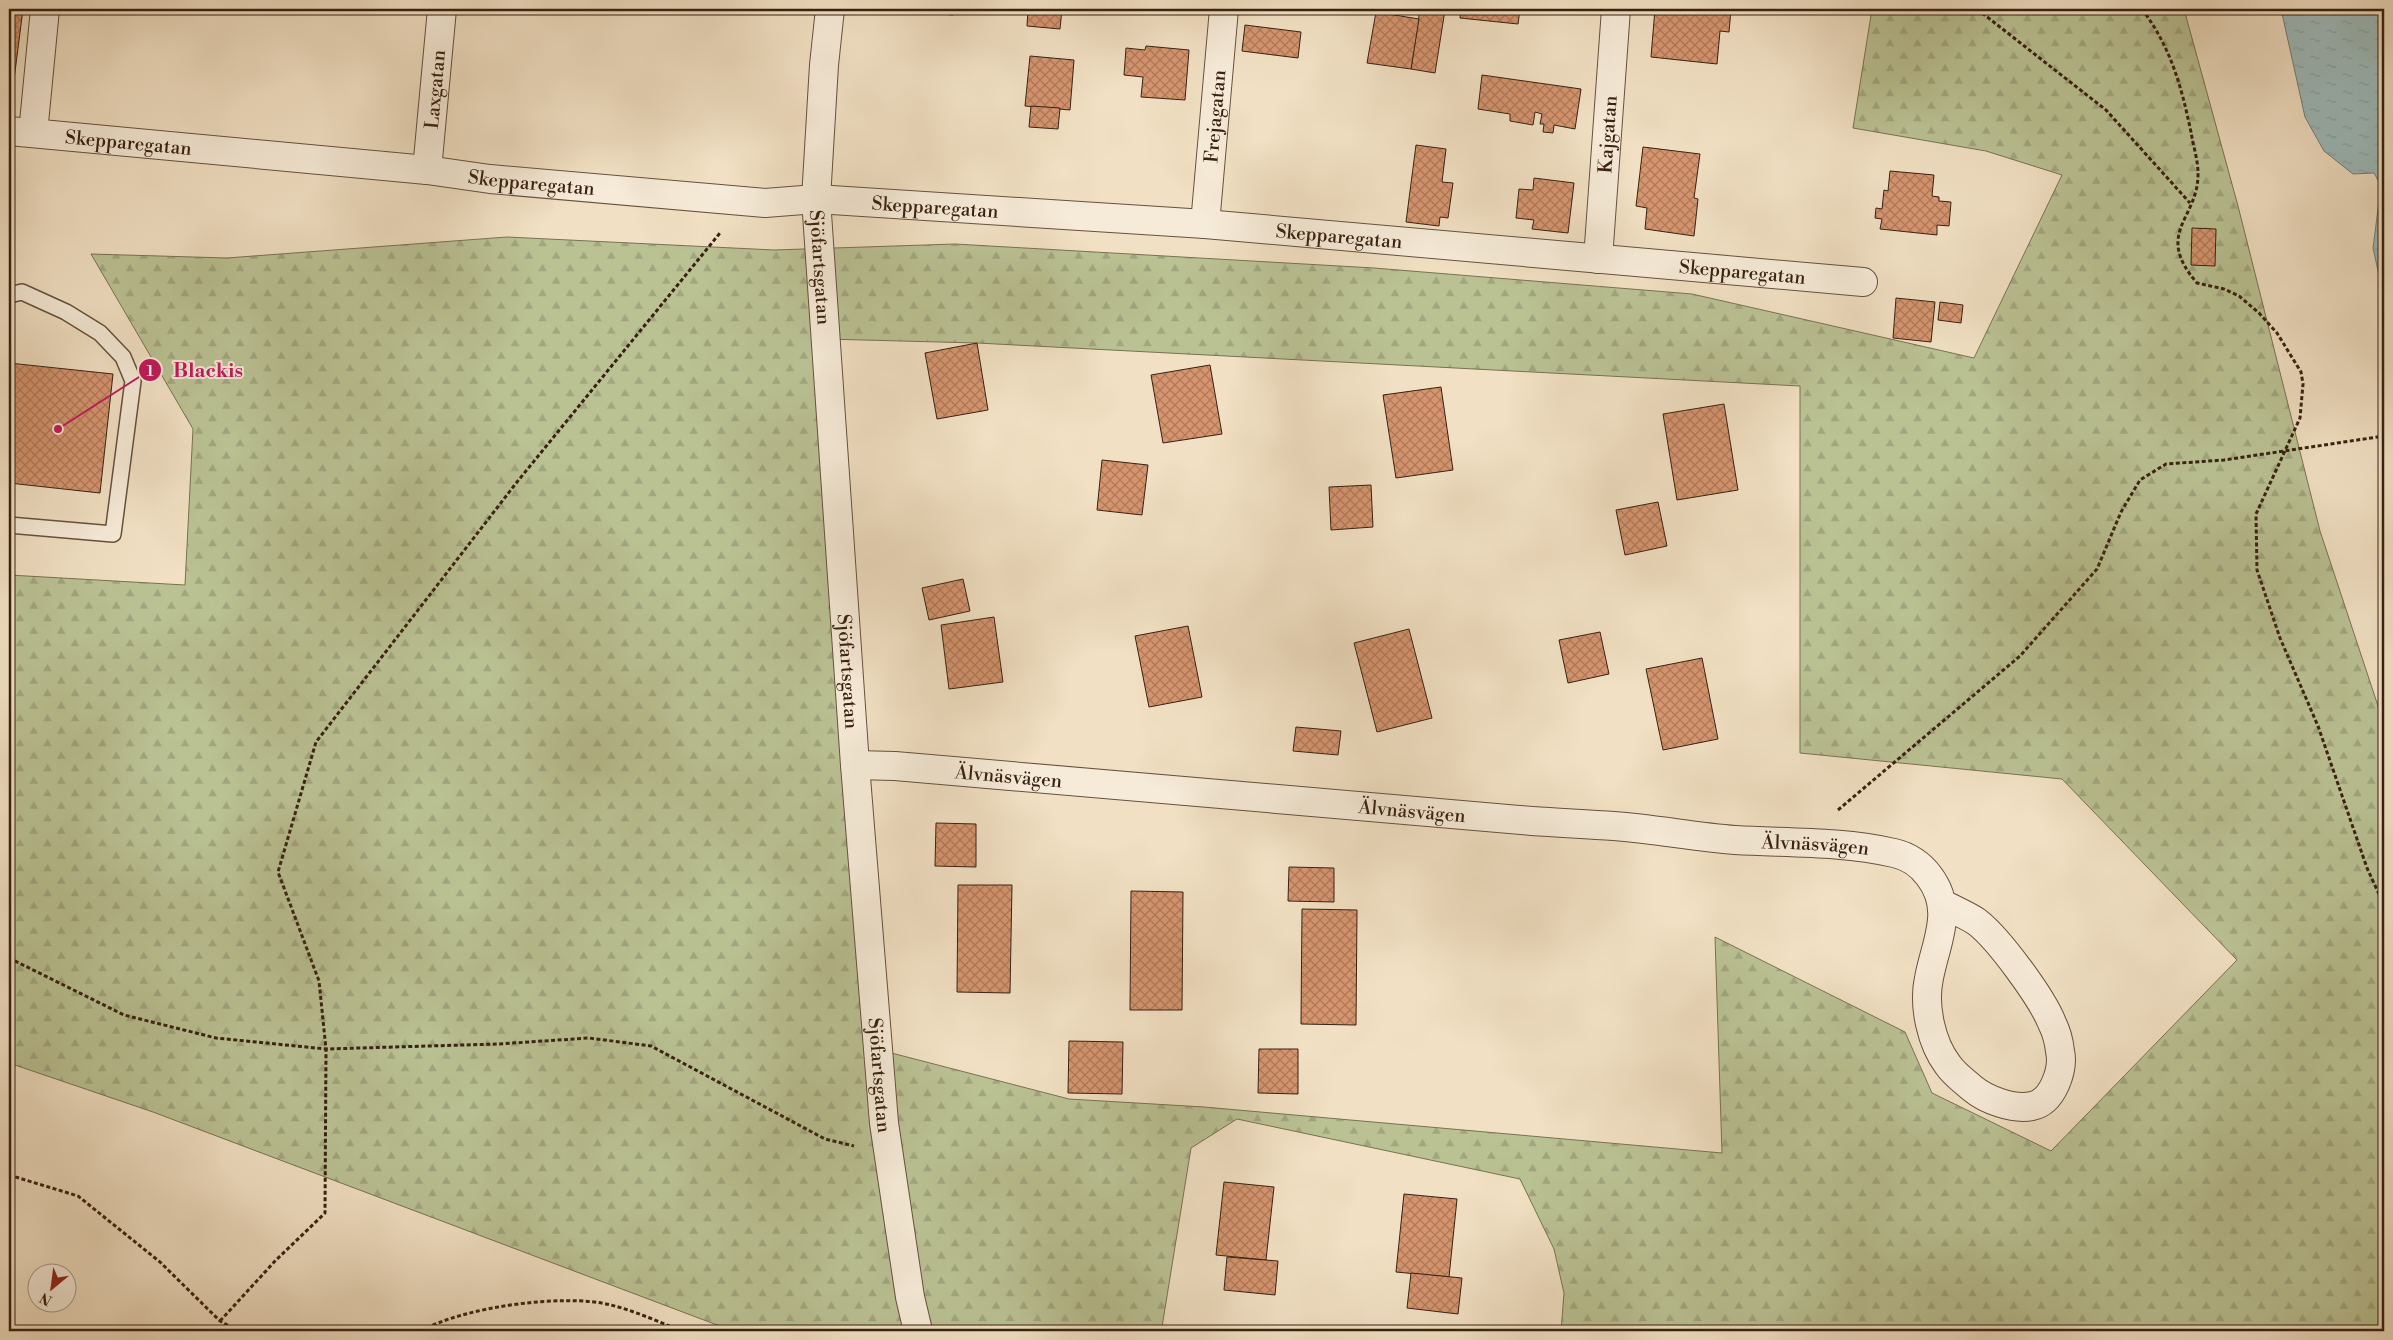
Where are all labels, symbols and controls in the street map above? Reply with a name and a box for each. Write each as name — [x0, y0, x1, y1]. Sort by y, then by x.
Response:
street label: Laxgatan — [420, 49, 451, 130]
street label: Frejagatan — [1199, 69, 1232, 164]
street label: Kajgatan — [1593, 95, 1623, 174]
street label: Skepparegatan — [64, 125, 193, 161]
street label: Skepparegatan — [466, 165, 596, 201]
street label: Skepparegatan — [871, 192, 999, 224]
street label: Sjöfartsgatan — [804, 209, 836, 326]
street label: Skepparegatan — [1275, 219, 1403, 254]
street label: Skepparegatan — [1678, 255, 1807, 290]
callout: Blackis — [138, 353, 253, 388]
text: Blackis — [173, 359, 243, 384]
text: 1 — [146, 362, 154, 381]
street label: Sjöfartsgatan — [832, 613, 863, 730]
street label: Älvnäsvägen — [953, 759, 1063, 793]
street label: Älvnäsvägen — [1356, 794, 1467, 828]
street label: Älvnäsvägen — [1760, 829, 1871, 861]
street label: Sjöfartsgatan — [863, 1017, 896, 1134]
north arrow — [28, 1262, 78, 1312]
text: N — [37, 1288, 55, 1309]

